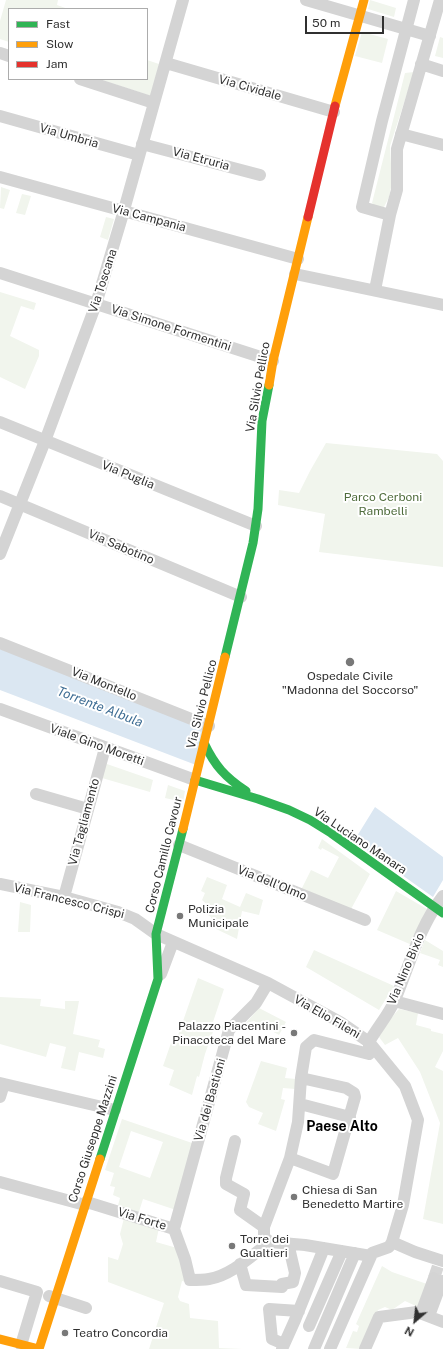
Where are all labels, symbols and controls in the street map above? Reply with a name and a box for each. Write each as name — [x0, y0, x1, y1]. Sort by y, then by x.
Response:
legend — [8, 8, 148, 80]
scale bar — [307, 8, 386, 34]
text: 50 m — [312, 16, 340, 30]
text: Fast — [46, 17, 70, 31]
text: Slow — [46, 37, 73, 51]
text: Jam — [46, 57, 68, 71]
street label: Via Cividale — [217, 72, 283, 104]
street label: Via Umbria — [38, 121, 100, 151]
street label: Via Etruria — [171, 144, 231, 174]
street label: Via Campania — [110, 201, 188, 235]
street label: Via Toscana — [86, 247, 120, 315]
street label: Via Simone Formentini — [109, 302, 233, 354]
street label: Via Silvio Pellico — [243, 341, 273, 433]
street label: Via Puglia — [99, 458, 157, 492]
park label: Parco Cerboni Rambelli — [344, 490, 422, 518]
street label: Via Sabotino — [86, 527, 156, 567]
marker: Ospedale Civile "Madonna del Soccorso" — [344, 656, 356, 668]
street label: Via Silvio Pellico — [184, 658, 220, 750]
street label: Via Montello — [69, 664, 139, 704]
place label: Ospedale Civile "Madonna del Soccorso" — [282, 669, 418, 697]
water label: Torrente Albula — [55, 684, 145, 730]
street label: Viale Gino Moretti — [48, 721, 146, 769]
street label: Via Tagliamento — [65, 777, 103, 867]
street label: Corso Camillo Cavour — [143, 795, 185, 915]
street label: Via Luciano Manara — [311, 805, 409, 877]
street label: Via dell'Olmo — [235, 863, 309, 903]
street label: Via Francesco Crispi — [12, 880, 126, 922]
place label: Polizia Municipale — [188, 902, 249, 930]
marker: Polizia Municipale — [175, 911, 185, 921]
street label: Via Nino Bixio — [384, 931, 428, 1007]
street label: Via Elio Fileni — [291, 992, 363, 1042]
place label: Palazzo Piacentini - Pinacoteca del Mare — [172, 1019, 286, 1047]
marker: Palazzo Piacentini - Pinacoteca del Mare — [289, 1028, 299, 1038]
street label: Via dei Bastioni — [191, 1057, 229, 1143]
street label: Corso Giuseppe Mazzini — [66, 1074, 120, 1204]
district label: Paese Alto — [306, 1119, 378, 1135]
place label: Chiesa di San Benedetto Martire — [302, 1183, 403, 1211]
marker: Chiesa di San Benedetto Martire — [289, 1192, 299, 1202]
street label: Via Forte — [116, 1205, 168, 1233]
place label: Torre dei Gualtieri — [240, 1232, 289, 1260]
marker: Torre dei Gualtieri — [227, 1241, 237, 1251]
north arrow — [395, 1301, 435, 1341]
text: N — [403, 1324, 416, 1339]
place label: Teatro Concordia — [73, 1326, 168, 1340]
marker: Teatro Concordia — [60, 1328, 70, 1338]

